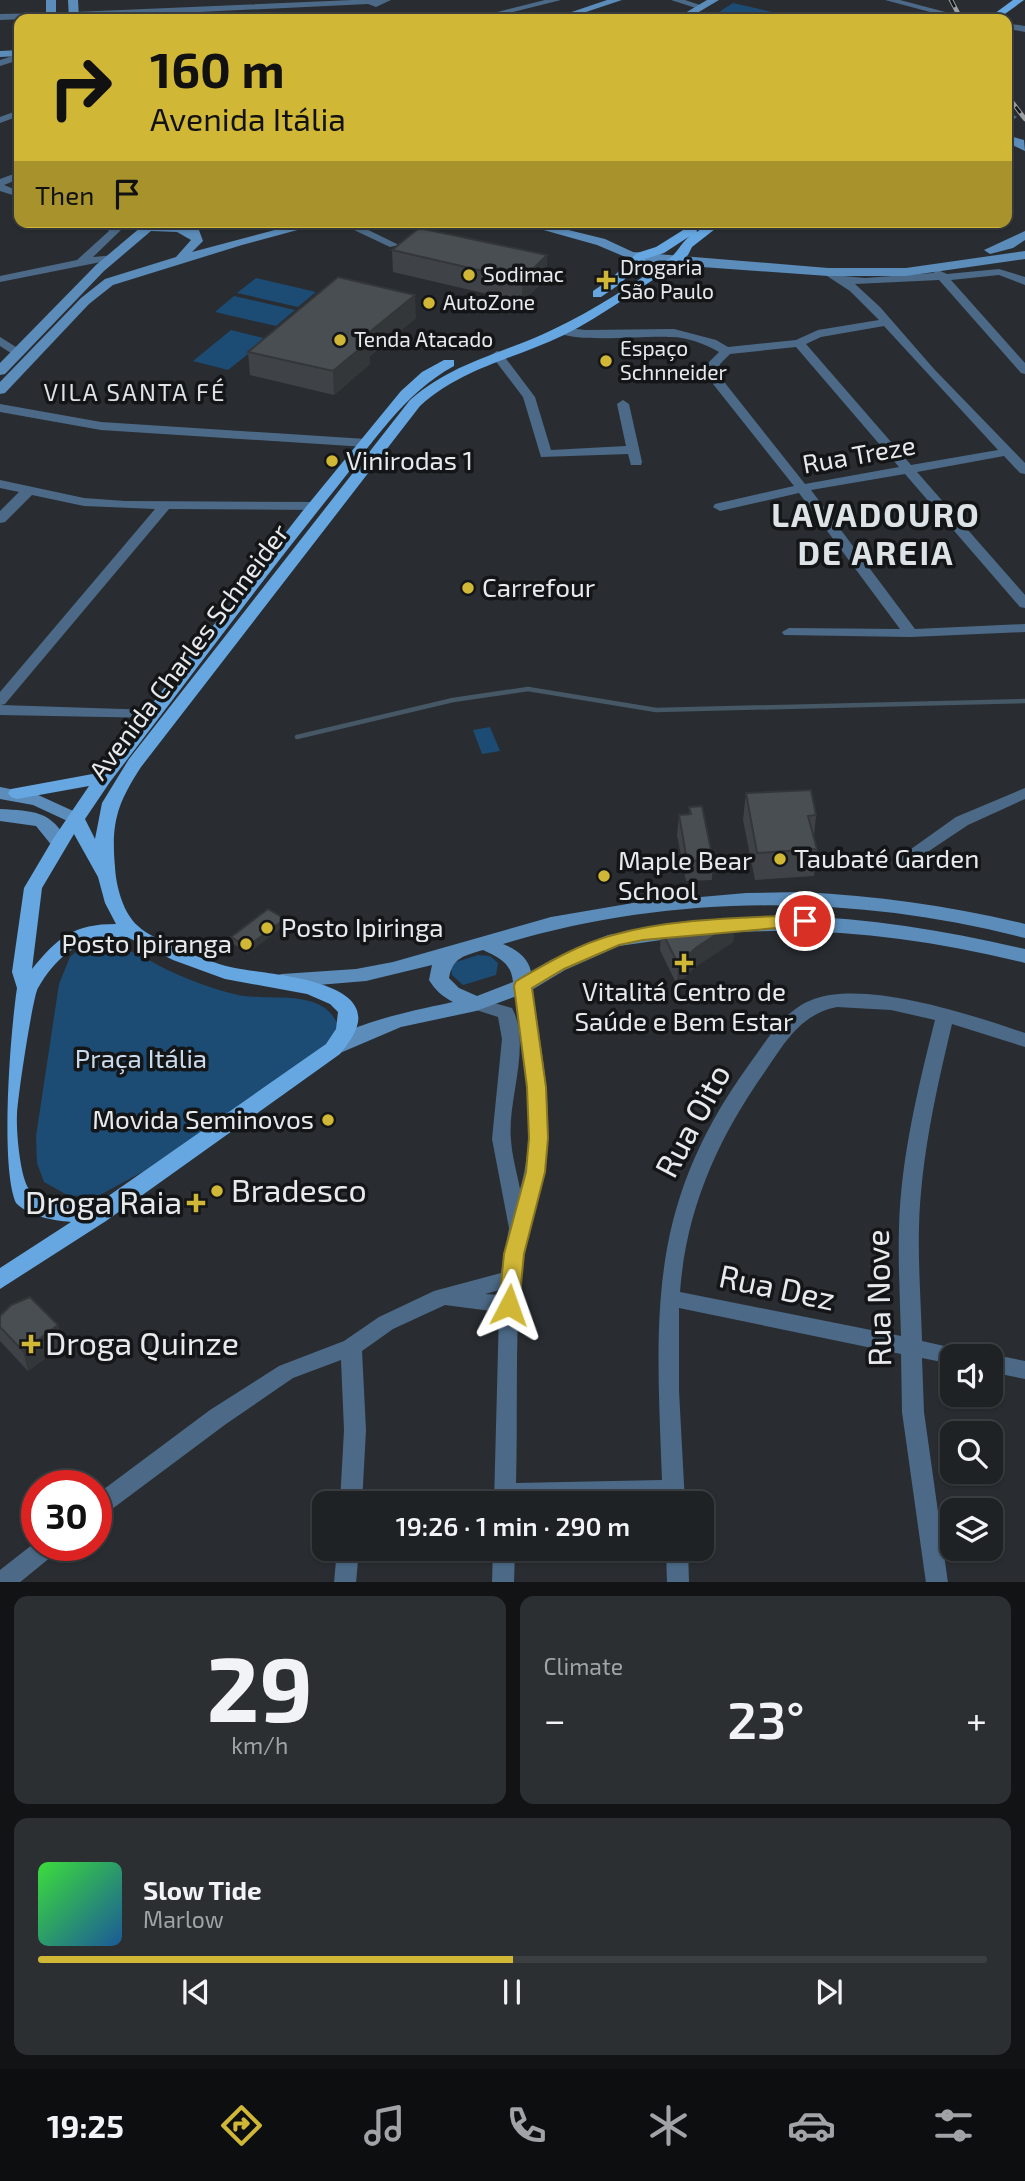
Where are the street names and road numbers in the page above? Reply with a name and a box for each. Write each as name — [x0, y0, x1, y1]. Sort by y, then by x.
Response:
street label: Rua Treze — [800, 428, 918, 479]
street label: Avenida Charles Schneider — [81, 517, 294, 785]
street label: Rua Oito — [646, 1057, 737, 1183]
street label: Rua Nove — [857, 1229, 897, 1367]
street label: Rua Dez — [716, 1255, 839, 1317]

